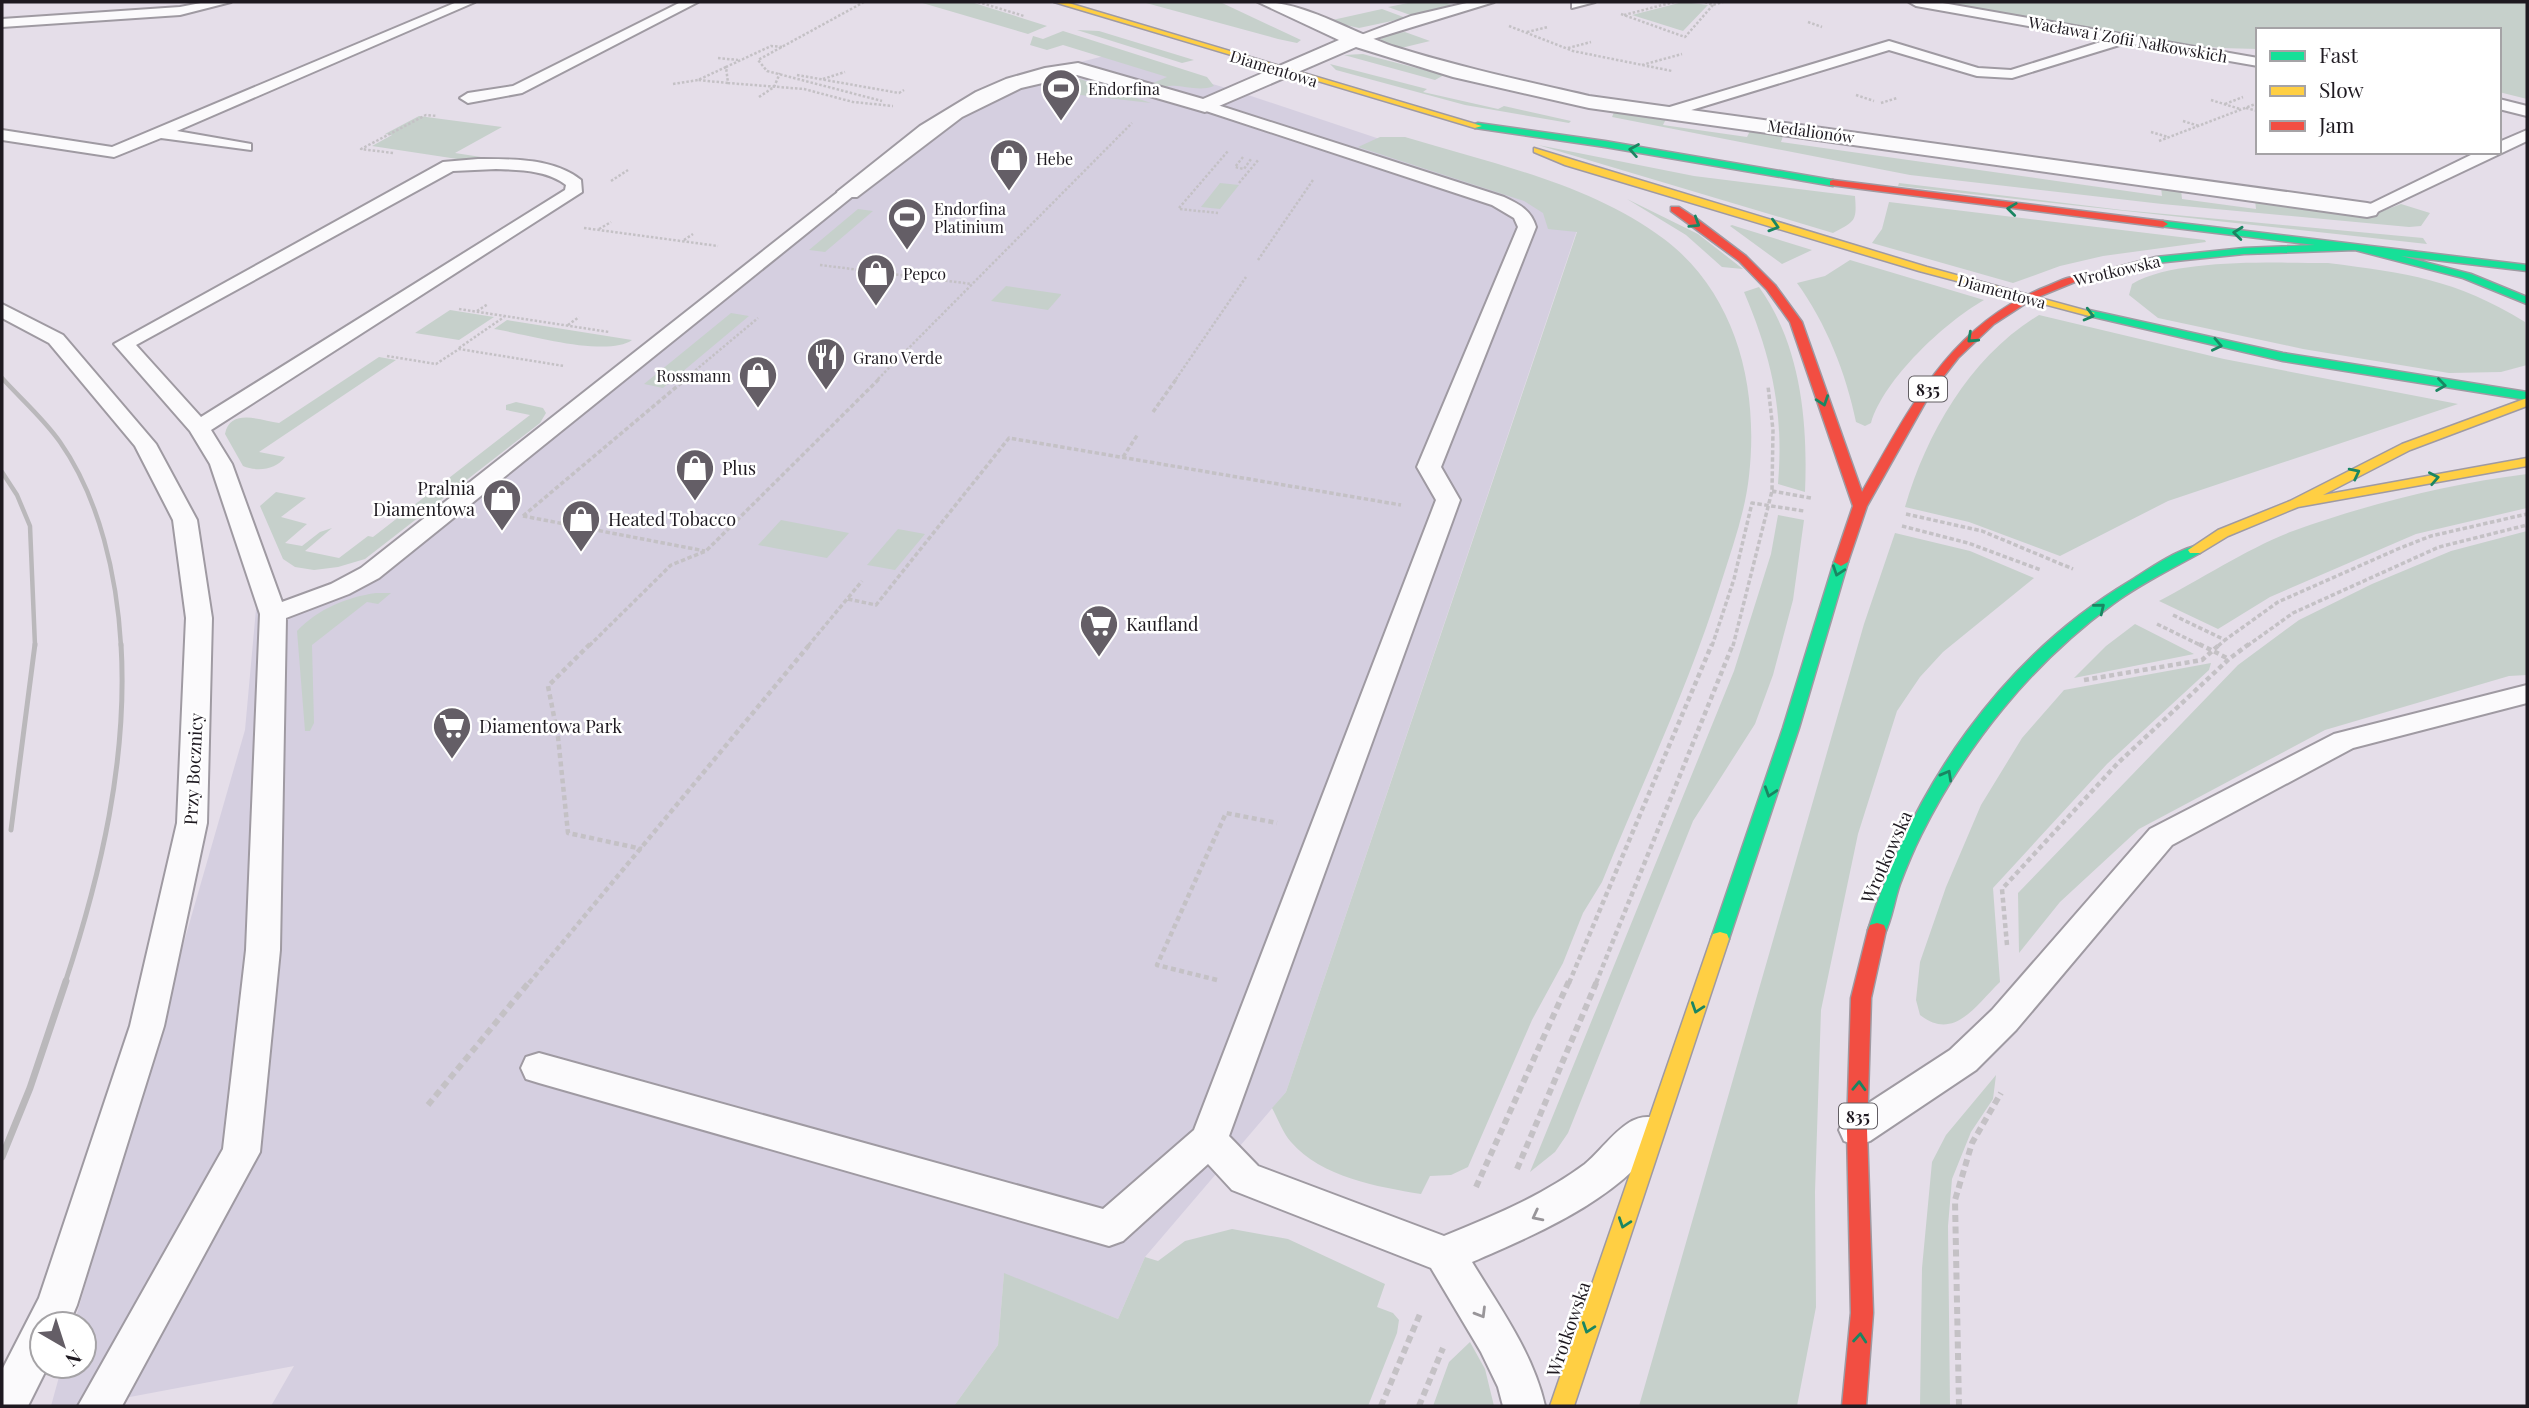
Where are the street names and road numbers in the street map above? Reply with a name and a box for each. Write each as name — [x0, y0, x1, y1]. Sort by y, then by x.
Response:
street label: Wacława i Zofii Nałkowskich — [2026, 11, 2230, 67]
street label: Diamentowa — [1228, 45, 1320, 91]
street label: Medalionów — [1766, 115, 1856, 148]
street label: Wrotkowska — [2071, 250, 2162, 290]
street label: Diamentowa — [1956, 269, 2049, 313]
road number: 835 — [1909, 376, 1947, 402]
street label: Przy Bocznicy — [178, 712, 208, 826]
street label: Wrotkowska — [1855, 807, 1917, 908]
road number: 835 — [1839, 1104, 1877, 1128]
street label: Wrotkowska — [1540, 1278, 1595, 1381]

